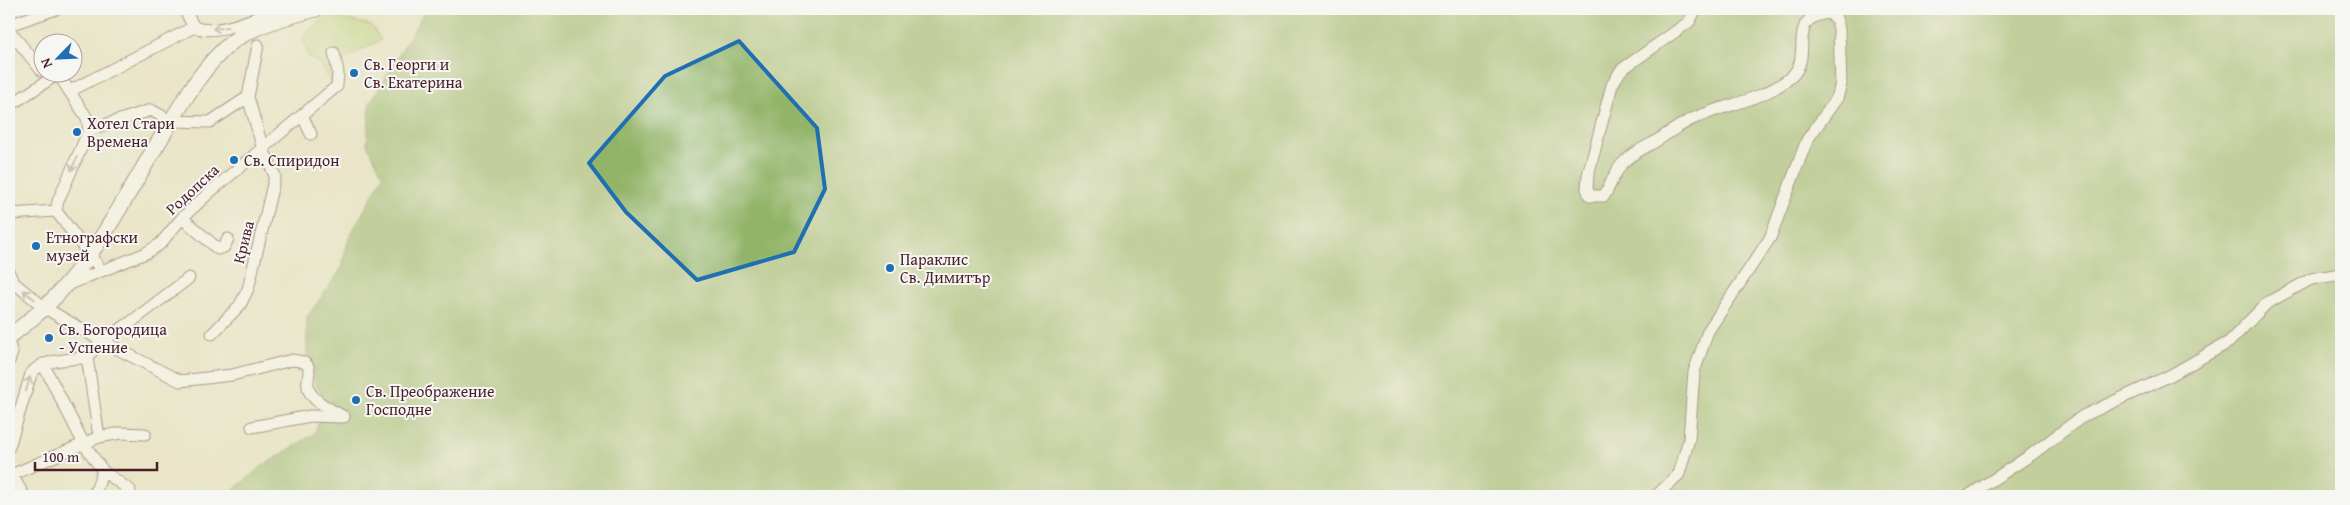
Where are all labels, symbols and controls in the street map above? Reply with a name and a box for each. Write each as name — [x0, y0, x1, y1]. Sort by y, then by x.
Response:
one-way arrow — [212, 23, 228, 33]
north arrow — [32, 32, 82, 82]
place label: Св. Георги и Св. Екатерина — [364, 52, 463, 94]
text: N — [35, 54, 57, 72]
marker: Св. Георги и Св. Екатерина — [348, 67, 360, 79]
place label: Хотел Стари Времена — [87, 111, 175, 153]
marker: Хотел Стари Времена — [71, 126, 83, 138]
place label: Св. Спиридон — [244, 148, 339, 172]
marker: Св. Спиридон — [228, 154, 240, 166]
one-way arrow — [69, 156, 79, 171]
street label: Родопска — [160, 158, 225, 220]
street label: Крива — [226, 218, 260, 266]
place label: Етнографски музей — [46, 225, 138, 267]
marker: Етнографски музей — [30, 240, 42, 252]
place label: Параклис Св. Димитър — [900, 247, 991, 289]
marker: Параклис Св. Димитър — [884, 262, 896, 274]
one-way arrow — [23, 290, 36, 301]
place label: Св. Богородица - Успение — [59, 317, 167, 359]
marker: Св. Богородица - Успение — [43, 332, 55, 344]
one-way arrow — [23, 376, 33, 392]
place label: Св. Преображение Господне — [366, 379, 495, 421]
marker: Св. Преображение Господне — [350, 394, 362, 406]
scale bar — [35, 440, 158, 472]
text: 100 m — [42, 446, 80, 467]

